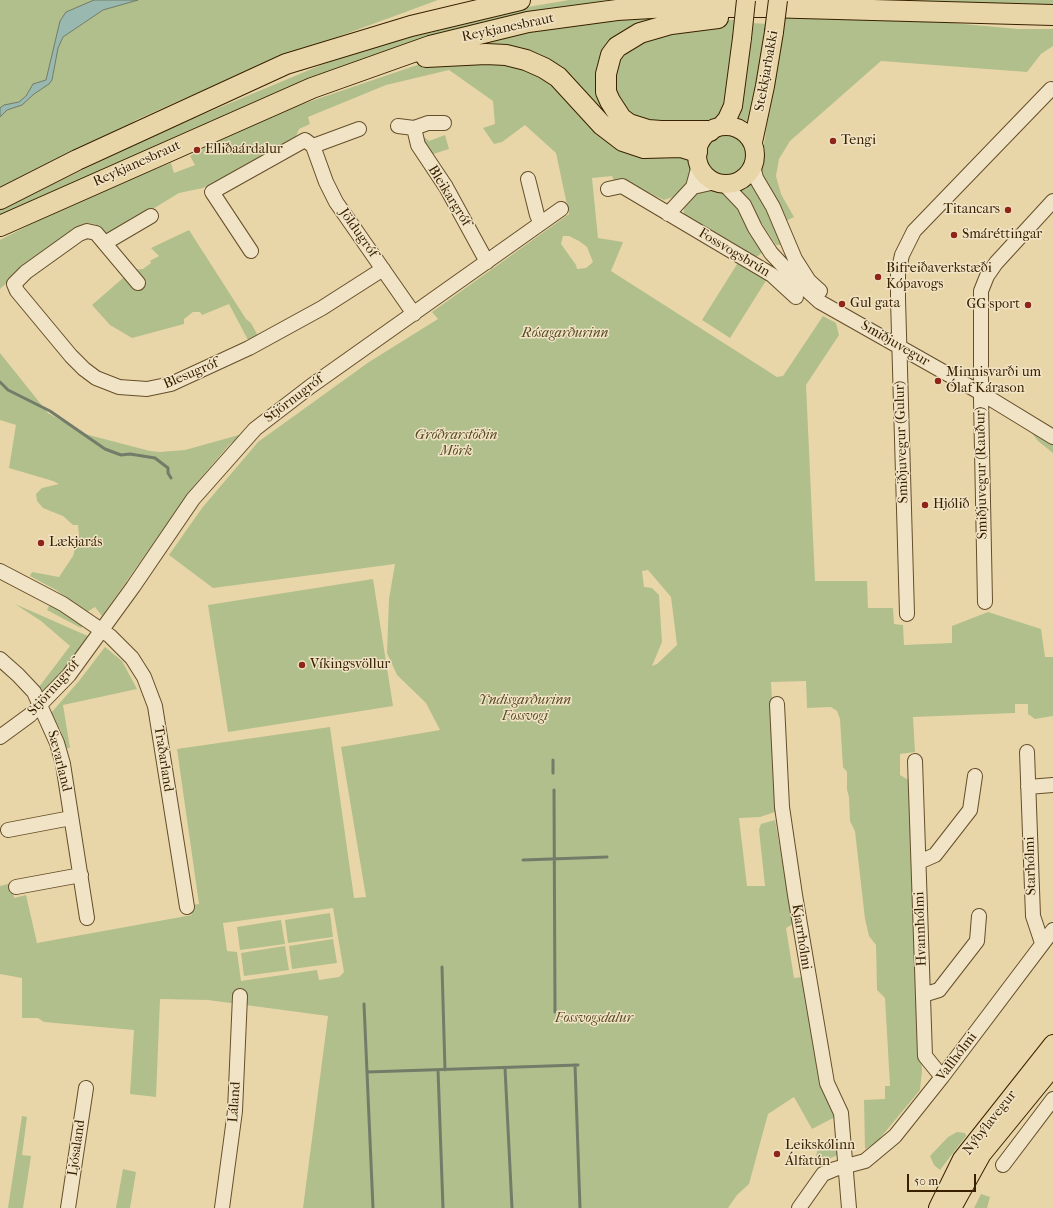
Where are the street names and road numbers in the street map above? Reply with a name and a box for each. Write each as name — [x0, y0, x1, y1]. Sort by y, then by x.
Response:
street label: Reykjanesbraut — [460, 10, 556, 46]
street label: Stekkjarbakki — [752, 29, 782, 113]
street label: Reykjanesbraut — [91, 137, 183, 191]
street label: Bleikargróf — [424, 162, 474, 230]
street label: Jöldugróf — [335, 205, 381, 261]
street label: Fossvogsbrún — [695, 225, 773, 281]
street label: Smiðjuvegur — [858, 318, 932, 370]
street label: Blesugróf — [161, 355, 221, 393]
street label: Stjörnugróf — [261, 371, 327, 427]
street label: Smiðjuvegur (Gulur) — [891, 380, 913, 504]
street label: Smiðjuvegur (Rauður) — [972, 406, 992, 540]
street label: Stjörnugróf — [24, 656, 84, 720]
street label: Traðarland — [150, 725, 176, 793]
street label: Sævarland — [43, 729, 75, 793]
street label: Starhólmi — [1022, 836, 1040, 896]
street label: Hvannhólmi — [911, 891, 931, 967]
street label: Kjarrhólmi — [788, 903, 814, 971]
street label: Vallhólmi — [933, 1029, 981, 1085]
street label: Láland — [225, 1081, 245, 1123]
street label: Nýbýlavegur — [960, 1087, 1020, 1159]
street label: Ljósaland — [65, 1119, 89, 1177]

